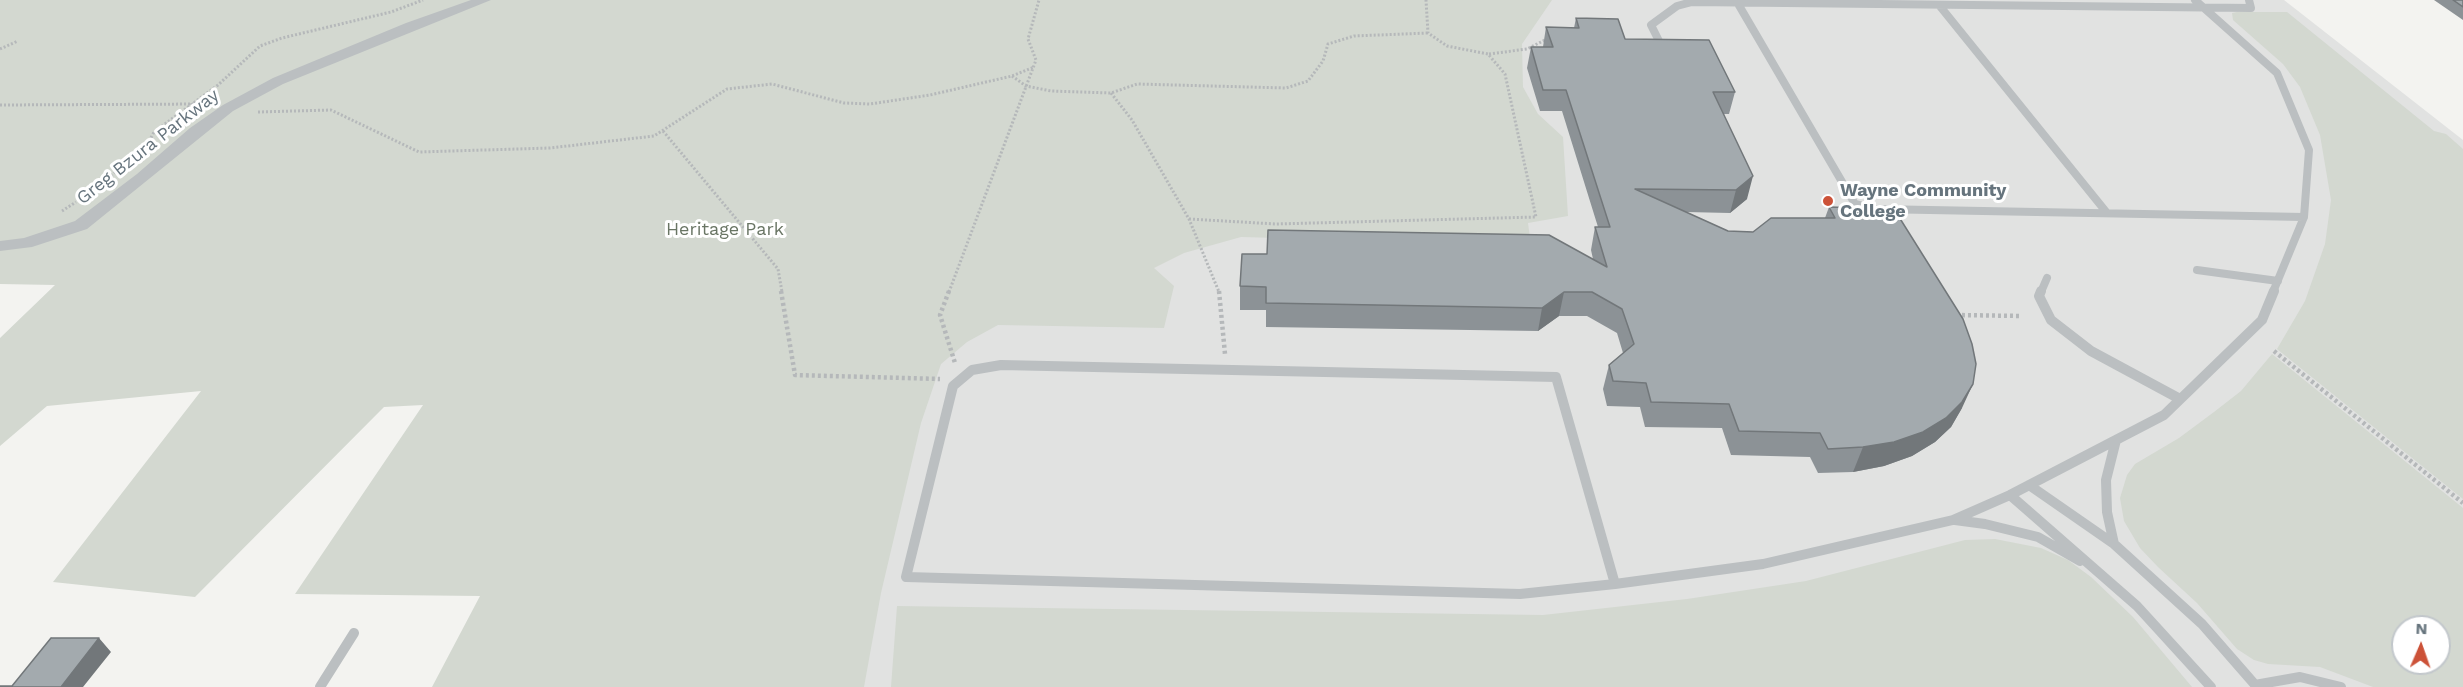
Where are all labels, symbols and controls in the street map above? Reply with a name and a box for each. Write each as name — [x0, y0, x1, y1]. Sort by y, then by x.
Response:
street label: Greg Bzura Parkway — [73, 85, 223, 209]
place label: Wayne Community College — [1840, 180, 2006, 222]
marker: Wayne Community College — [1821, 194, 1835, 208]
park label: Heritage Park — [666, 219, 784, 241]
north arrow — [2391, 615, 2451, 675]
text: N — [2415, 619, 2428, 638]

